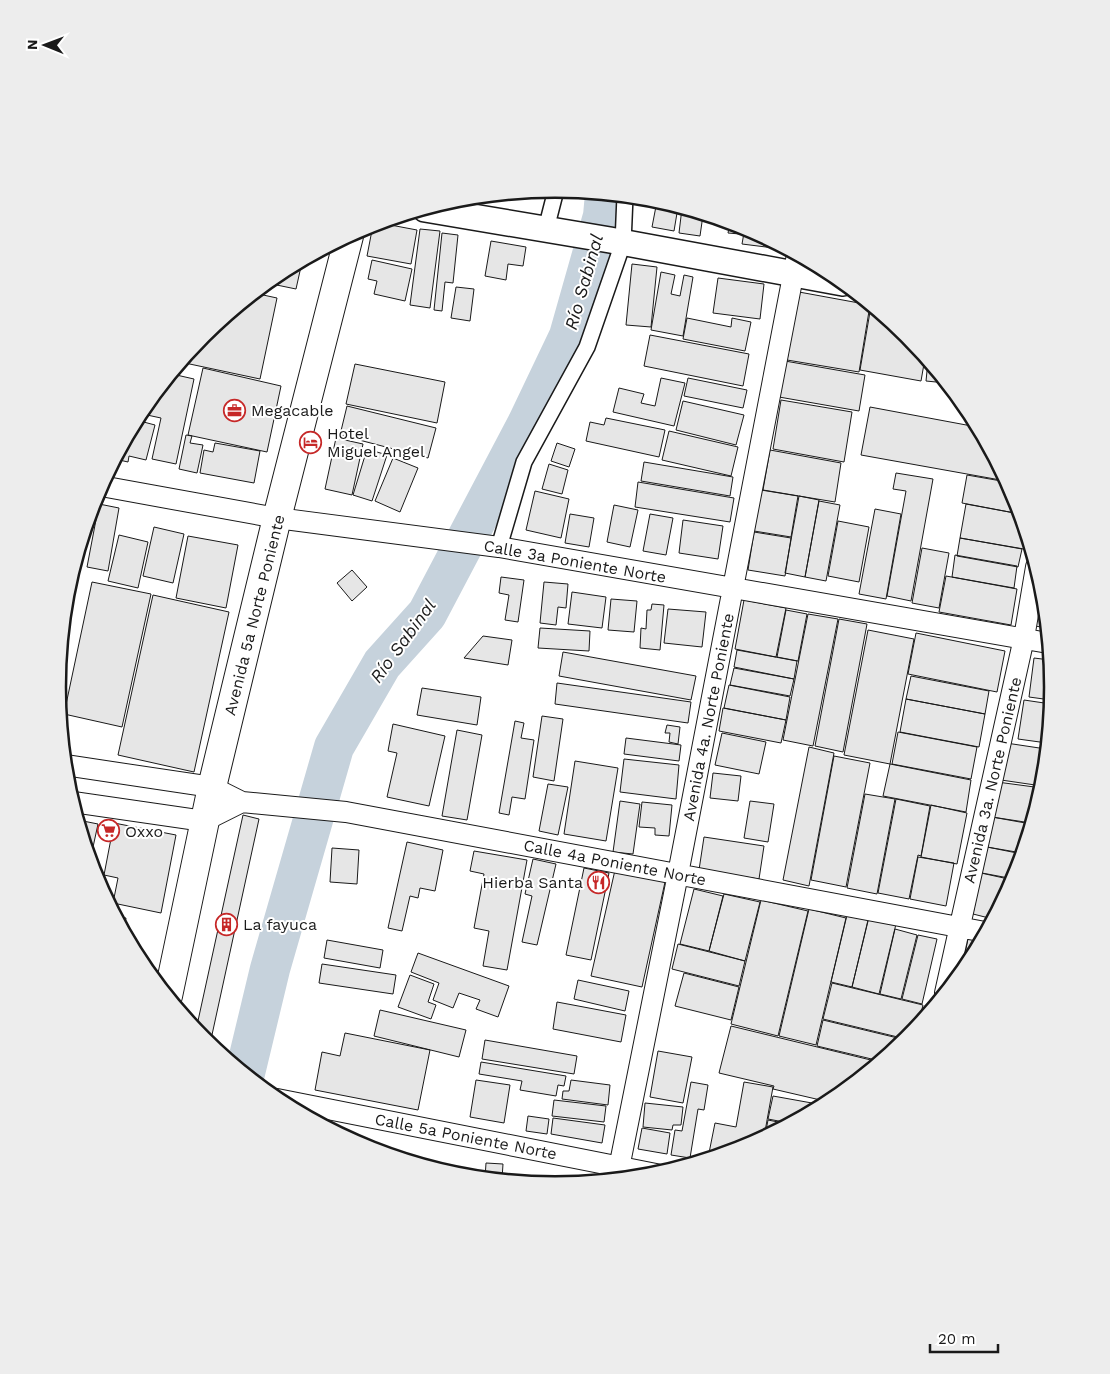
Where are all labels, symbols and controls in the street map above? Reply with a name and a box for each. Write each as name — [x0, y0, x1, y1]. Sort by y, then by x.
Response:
north arrow — [20, 20, 70, 70]
text: N — [24, 39, 40, 50]
water label: Río Sabinal — [560, 232, 607, 332]
office icon: Megacable — [223, 398, 247, 422]
place label: Megacable — [251, 401, 334, 420]
place label: Hotel Miguel Angel — [327, 424, 425, 461]
hotel icon: Hotel Miguel Angel — [299, 430, 323, 454]
street label: Avenida 5a Norte Poniente — [220, 513, 289, 718]
street label: Calle 3a Poniente Norte — [482, 536, 668, 587]
water label: Río Sabinal — [365, 595, 440, 687]
street label: Avenida 4a. Norte Poniente — [679, 611, 738, 823]
street label: Avenida 3a. Norte Poniente — [959, 675, 1025, 885]
supermarket icon: Oxxo — [97, 819, 121, 843]
place label: Oxxo — [125, 822, 163, 841]
street label: Calle 4a Poniente Norte — [522, 835, 708, 890]
restaurant icon: Hierba Santa — [587, 870, 611, 894]
place label: Hierba Santa — [482, 873, 583, 892]
building icon: La fayuca — [215, 912, 239, 936]
place label: La fayuca — [243, 915, 317, 934]
street label: Calle 5a Poniente Norte — [373, 1110, 559, 1163]
scale bar — [930, 1322, 998, 1354]
text: 20 m — [938, 1330, 976, 1348]

